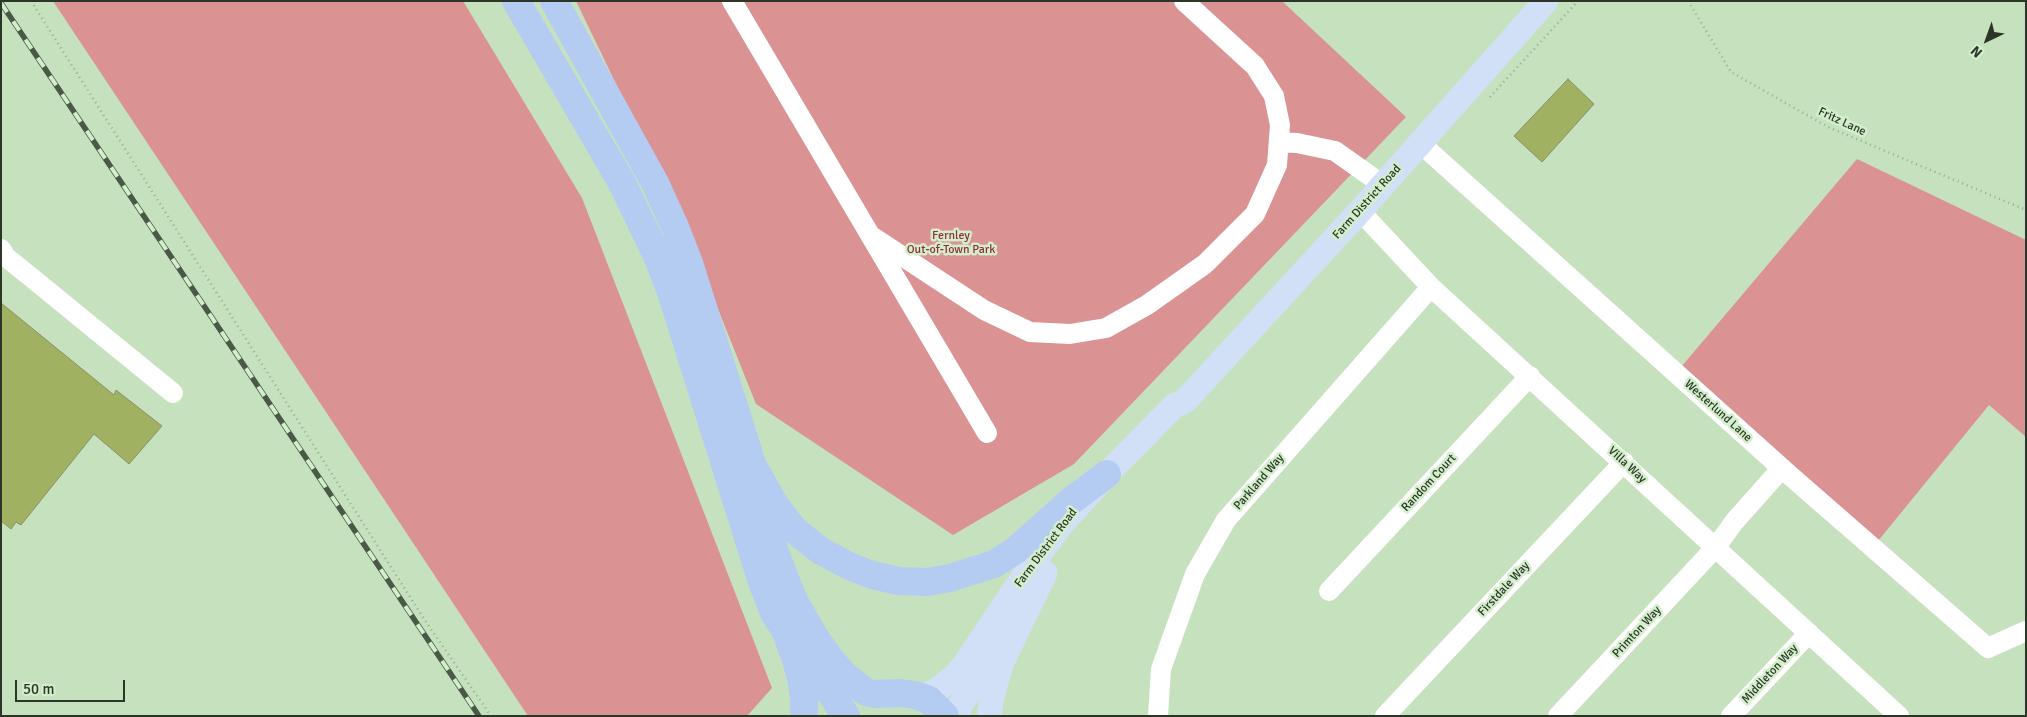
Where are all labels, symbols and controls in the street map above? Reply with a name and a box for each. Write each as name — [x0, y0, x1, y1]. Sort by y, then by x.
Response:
north arrow — [1962, 15, 2012, 65]
text: N — [1967, 42, 1986, 61]
street label: Fritz Lane — [1816, 105, 1868, 139]
street label: Farm District Road — [1330, 162, 1404, 242]
park label: Fernley Out-of-Town Park — [907, 229, 995, 257]
street label: Westerlund Lane — [1681, 377, 1755, 445]
street label: Villa Way — [1605, 444, 1649, 486]
street label: Parkland Way — [1231, 451, 1287, 513]
street label: Random Court — [1399, 451, 1459, 515]
street label: Farm District Road — [1012, 506, 1080, 590]
street label: Firstdale Way — [1475, 559, 1533, 619]
street label: Primton Way — [1610, 603, 1664, 661]
street label: Middleton Way — [1739, 641, 1801, 707]
scale bar — [18, 670, 128, 702]
text: 50 m — [23, 680, 54, 698]

